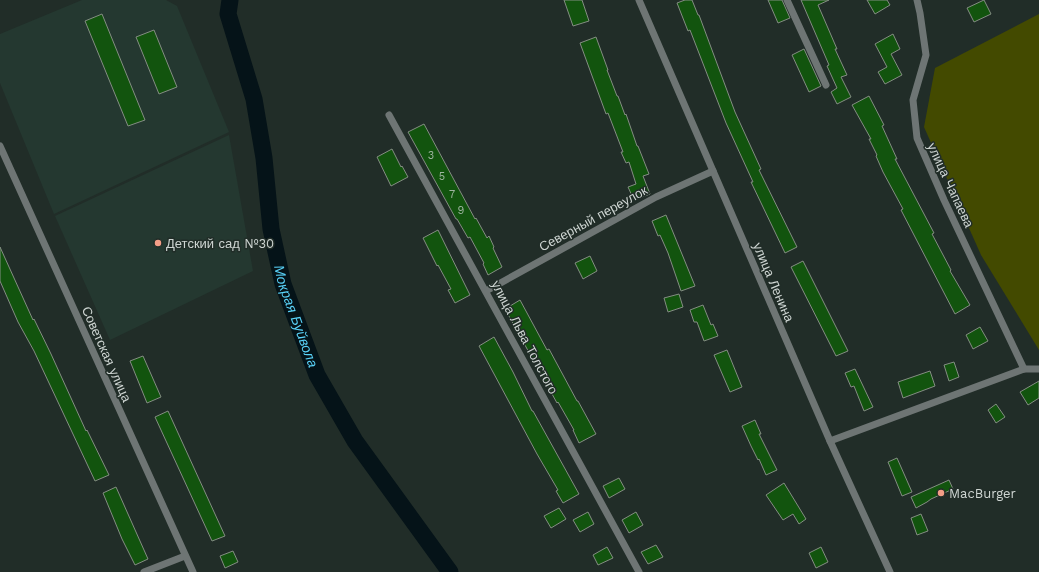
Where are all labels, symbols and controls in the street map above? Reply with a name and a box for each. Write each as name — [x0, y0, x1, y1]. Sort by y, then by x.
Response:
street label: улица Чапаева — [924, 141, 977, 231]
house number: 3 — [428, 149, 434, 162]
house number: 5 — [439, 170, 445, 183]
street label: Северный переулок — [536, 182, 650, 254]
house number: 7 — [449, 188, 455, 201]
house number: 9 — [458, 204, 465, 217]
place label: Детский сад №30 — [166, 236, 274, 251]
marker: Детский сад №30 — [153, 238, 163, 248]
street label: улица Ленина — [750, 240, 797, 325]
water label: Мокрая Буйвола — [271, 263, 321, 370]
street label: улица Льва Толстого — [488, 278, 561, 397]
street label: Советская улица — [79, 304, 135, 405]
place label: MacBurger — [949, 486, 1016, 501]
marker: MacBurger — [936, 488, 946, 498]

